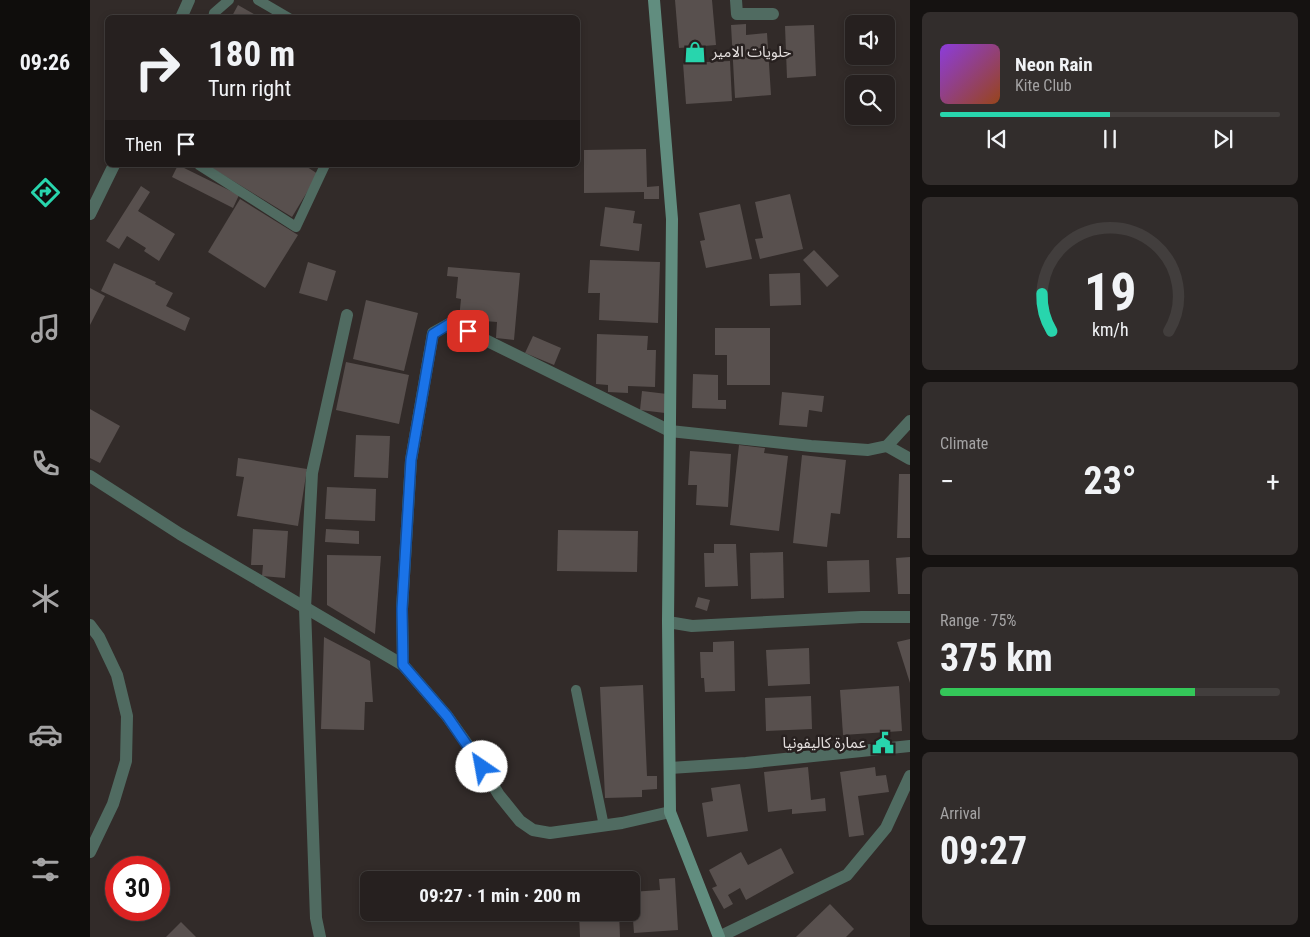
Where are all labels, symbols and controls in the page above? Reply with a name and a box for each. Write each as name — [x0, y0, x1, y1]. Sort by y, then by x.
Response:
map controls — [845, 15, 895, 125]
button: sound — [845, 15, 895, 65]
text: 180 m — [208, 34, 295, 75]
icon: right — [125, 35, 190, 100]
shop icon: حلويات الامير — [682, 39, 708, 65]
place label: حلويات الامير — [711, 43, 791, 61]
text: 09:26 — [20, 50, 70, 75]
text: Neon Rain — [1015, 53, 1093, 76]
button: search — [845, 75, 895, 125]
text: Turn right — [208, 76, 291, 101]
text: Kite Club — [1015, 76, 1072, 95]
icon: previous — [983, 125, 1011, 153]
icon: pause — [1096, 125, 1124, 153]
icon: next — [1209, 125, 1237, 153]
icon: arrive — [172, 130, 200, 158]
text: Then — [125, 133, 162, 156]
icon: directions — [28, 175, 63, 210]
text: 19 — [1084, 262, 1136, 323]
pin — [447, 310, 489, 352]
icon: music — [28, 311, 63, 346]
icon: arrive — [454, 317, 482, 345]
text: km/h — [1092, 319, 1128, 340]
text: Climate — [940, 434, 988, 453]
icon: phone — [28, 446, 63, 481]
text: 23° — [1083, 459, 1137, 503]
text: − — [940, 465, 954, 498]
text: + — [1266, 465, 1280, 498]
icon: climate — [28, 581, 63, 616]
text: Range · 75% — [940, 611, 1016, 630]
text: 375 km — [940, 636, 1053, 680]
icon: car — [28, 717, 63, 752]
public building icon: عمارة كاليفونيا — [870, 730, 896, 756]
place label: عمارة كاليفونيا — [782, 734, 866, 752]
position arrow — [455, 740, 507, 792]
text: Arrival — [940, 804, 981, 823]
text: 09:27 — [940, 829, 1027, 873]
icon: filters — [28, 852, 63, 887]
speed limit sign: 30 — [105, 856, 170, 921]
text: 09:27 · 1 min · 200 m — [419, 884, 581, 907]

